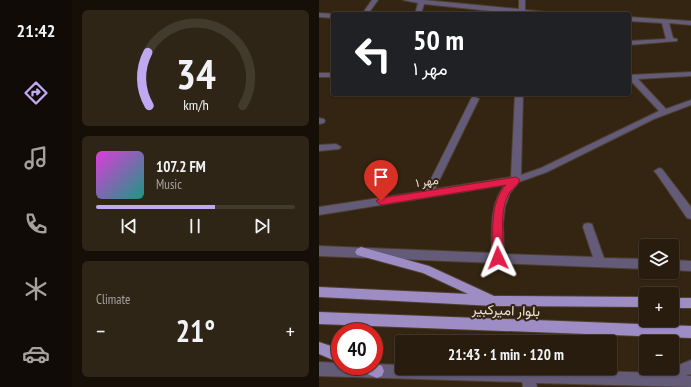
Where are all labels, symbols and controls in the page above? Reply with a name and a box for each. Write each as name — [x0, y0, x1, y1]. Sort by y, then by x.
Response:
text: 21:42 — [17, 19, 55, 42]
text: 50 m — [413, 21, 464, 58]
icon: left — [347, 28, 399, 80]
text: 34 — [176, 47, 215, 100]
text: مهر ۱ — [413, 57, 448, 80]
icon: directions — [22, 79, 50, 107]
text: km/h — [183, 94, 208, 113]
icon: music — [22, 144, 50, 172]
text: 107.2 FM — [156, 157, 206, 176]
pin — [364, 160, 398, 201]
icon: arrive — [370, 166, 392, 188]
street label: مهر ۱ — [414, 172, 440, 191]
text: Music — [156, 176, 182, 193]
icon: phone — [22, 210, 50, 238]
icon: previous — [118, 215, 140, 237]
icon: pause — [184, 215, 206, 237]
icon: next — [251, 215, 273, 237]
position arrow — [477, 237, 519, 279]
map controls — [639, 239, 679, 375]
button: layers — [639, 239, 679, 279]
icon: climate — [22, 275, 50, 303]
button: + — [639, 287, 679, 327]
text: Climate — [96, 291, 130, 308]
street label: بلوار امیرکبیر — [471, 300, 540, 320]
text: 21° — [176, 311, 215, 350]
text: − — [96, 317, 105, 345]
text: + — [286, 317, 295, 345]
speed limit sign: 40 — [331, 323, 383, 375]
button: − — [639, 335, 679, 375]
icon: car — [22, 340, 50, 368]
text: 21:43 · 1 min · 120 m — [448, 345, 564, 364]

